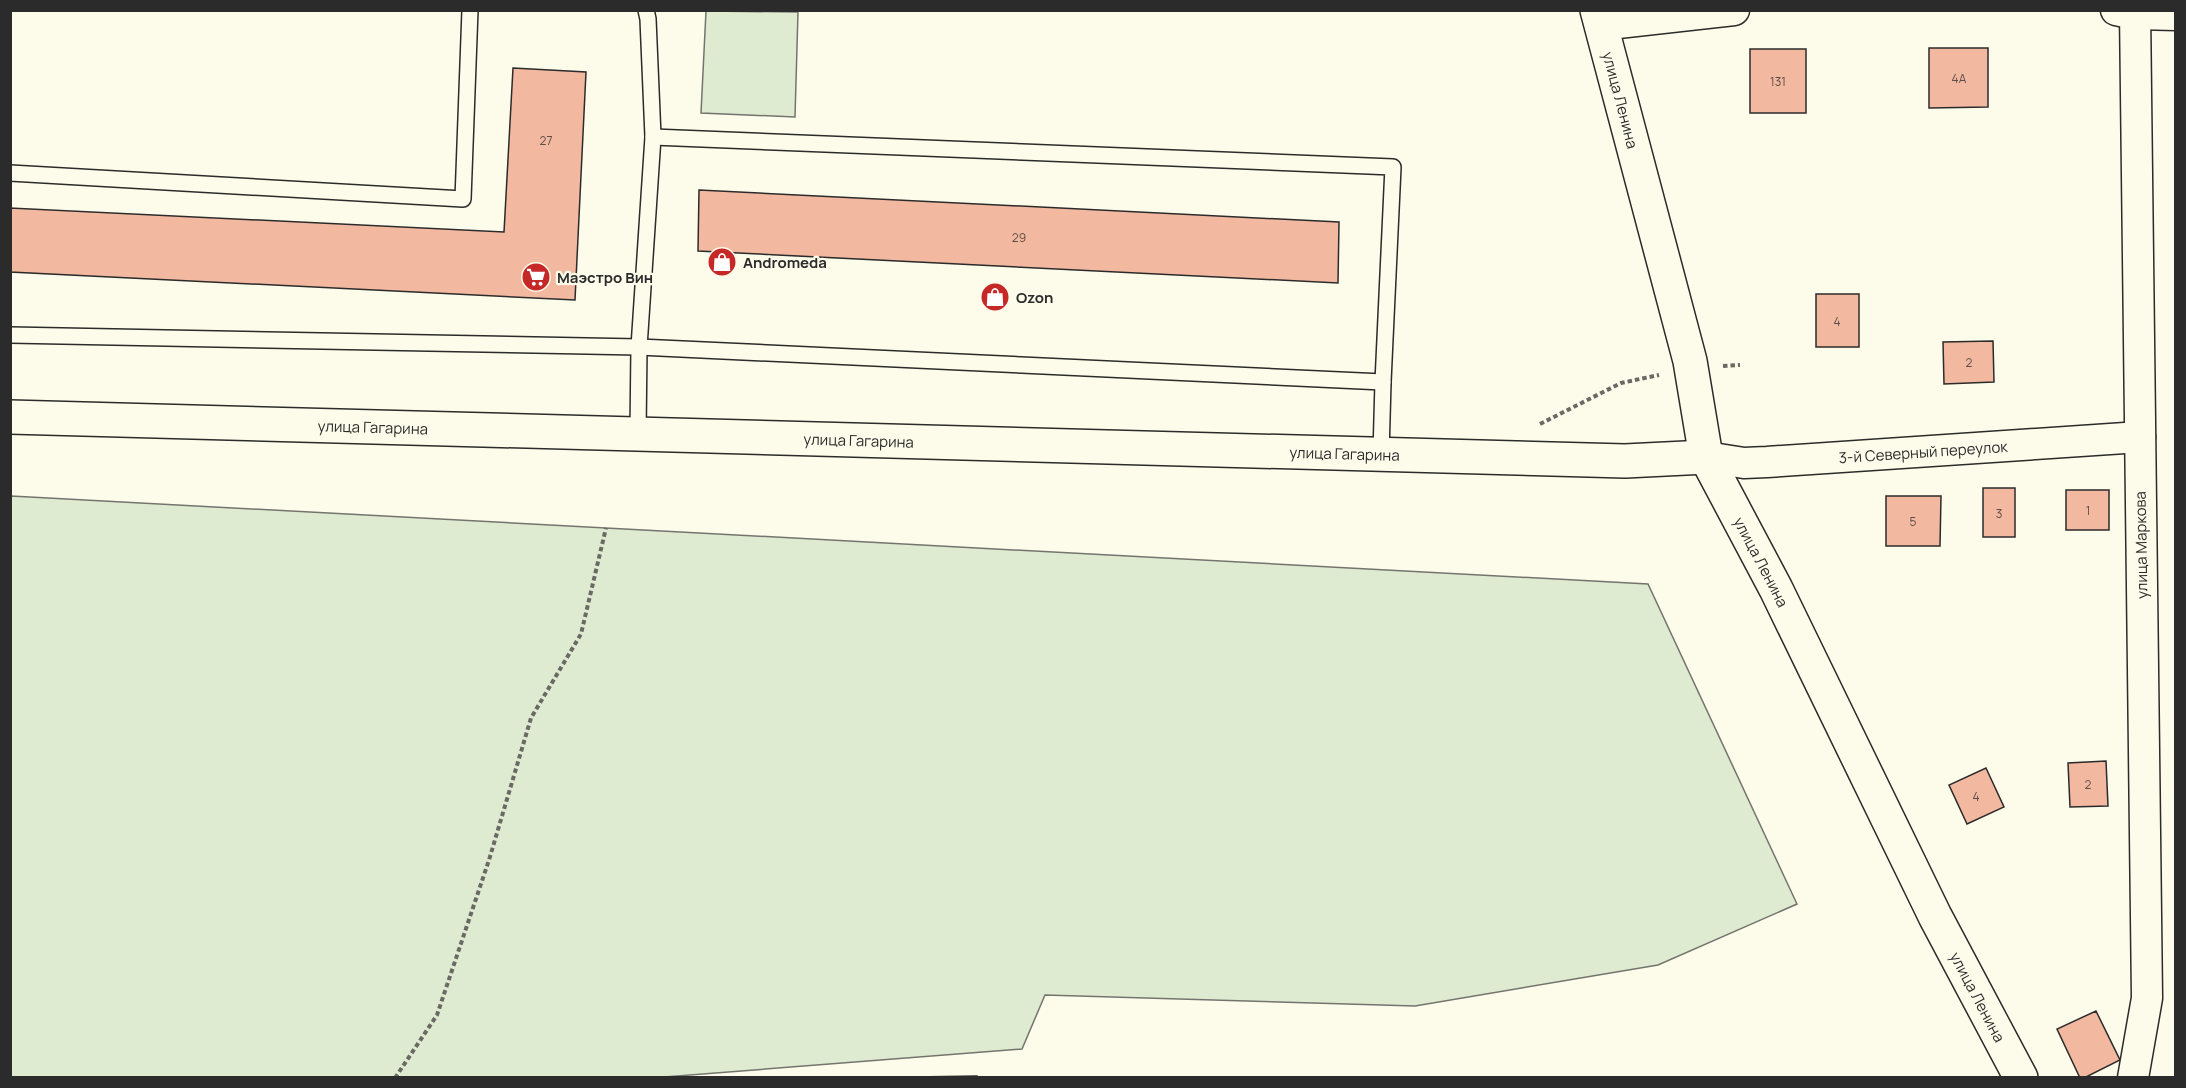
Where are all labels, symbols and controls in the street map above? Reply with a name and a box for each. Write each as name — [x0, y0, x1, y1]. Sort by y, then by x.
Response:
street label: улица Ленина — [1598, 49, 1644, 151]
house number: 4А — [1952, 70, 1967, 87]
house number: 131 — [1770, 73, 1786, 90]
house number: 27 — [540, 132, 552, 149]
house number: 29 — [1012, 229, 1026, 246]
shop icon: Andromeda — [706, 246, 738, 278]
place label: Andromeda — [743, 252, 827, 273]
supermarket icon: Маэстро Вин — [520, 261, 552, 293]
place label: Маэстро Вин — [557, 267, 653, 288]
shop icon: Ozon — [979, 281, 1011, 313]
place label: Ozon — [1016, 287, 1053, 308]
house number: 4 — [1833, 313, 1841, 330]
house number: 2 — [1966, 354, 1973, 371]
street label: улица Гагарина — [317, 415, 428, 439]
street label: улица Гагарина — [803, 428, 914, 452]
street label: 3-й Северный переулок — [1838, 435, 2009, 468]
street label: улица Гагарина — [1289, 441, 1400, 465]
street label: улица Маркова — [2130, 491, 2152, 599]
house number: 1 — [2086, 502, 2090, 519]
house number: 3 — [1996, 505, 2002, 522]
street label: улица Ленина — [1729, 513, 1794, 611]
house number: 5 — [1910, 513, 1917, 530]
house number: 2 — [2085, 776, 2092, 793]
house number: 4 — [1972, 788, 1980, 805]
street label: улица Ленина — [1945, 948, 2010, 1046]

